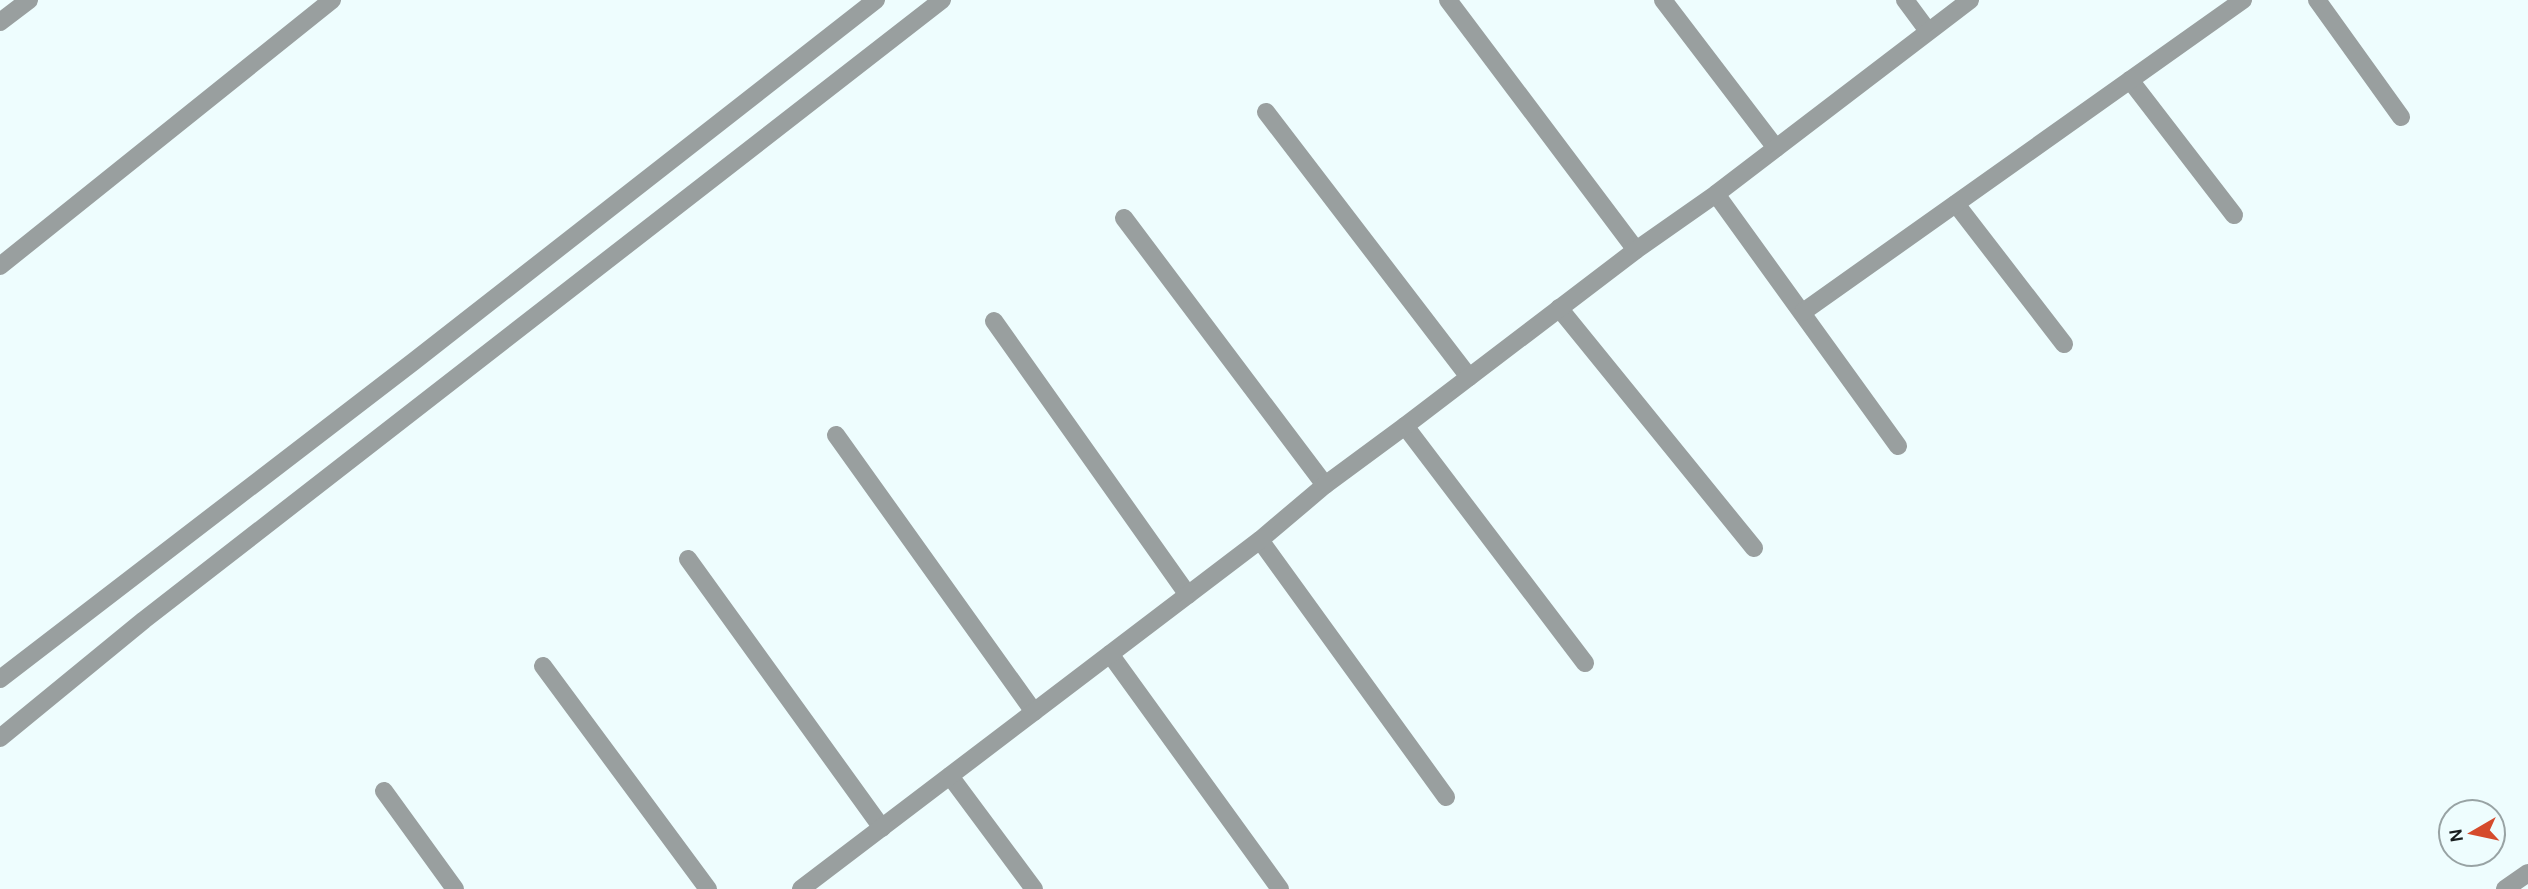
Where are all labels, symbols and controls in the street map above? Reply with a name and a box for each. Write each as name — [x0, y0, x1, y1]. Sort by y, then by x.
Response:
north arrow — [2437, 798, 2507, 868]
text: N — [2444, 827, 2468, 844]

